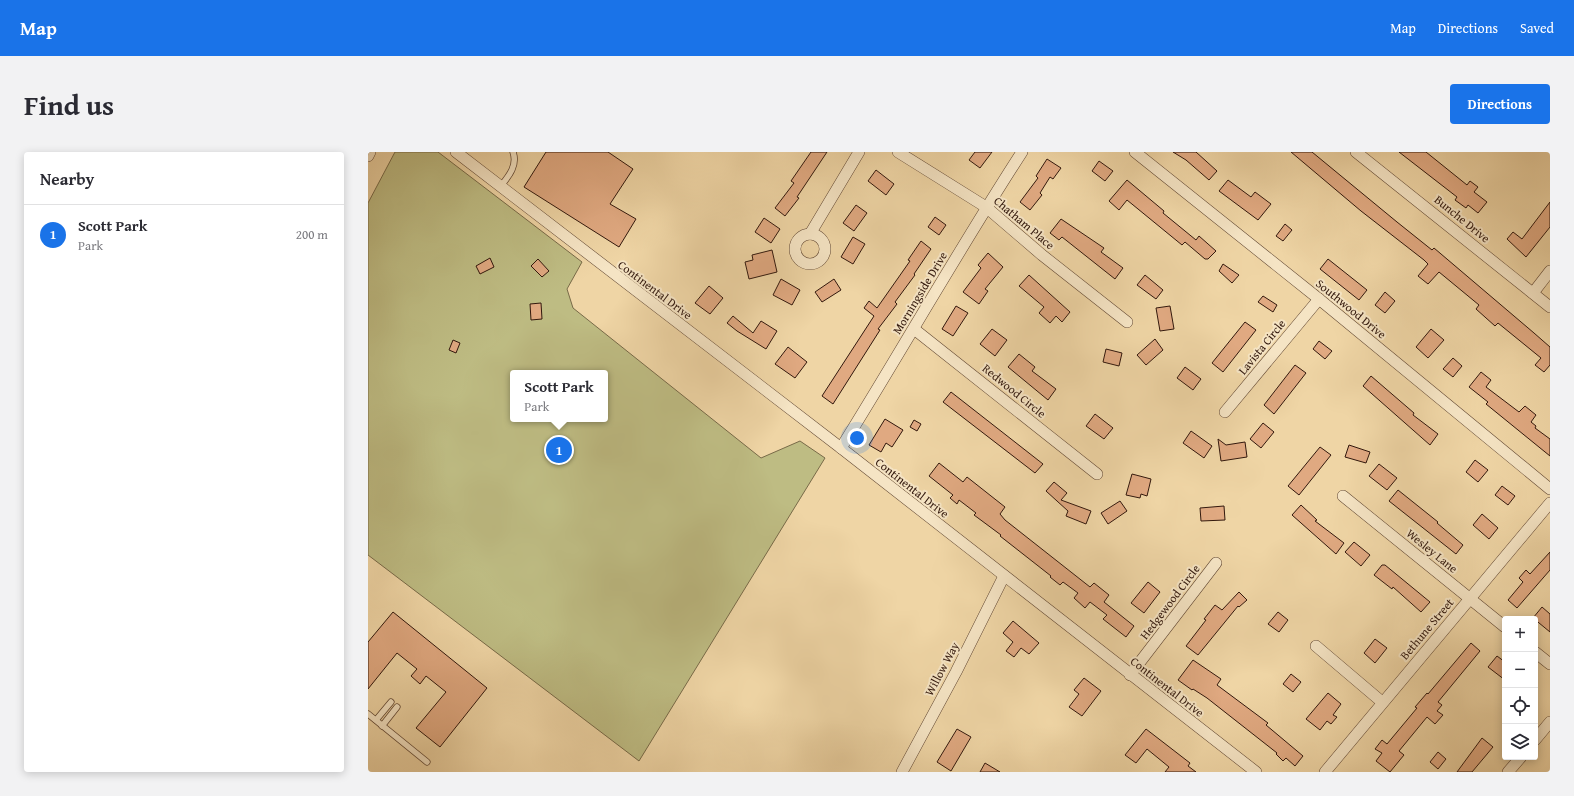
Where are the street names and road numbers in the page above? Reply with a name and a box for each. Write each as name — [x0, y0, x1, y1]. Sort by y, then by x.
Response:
street label: Bunche Drive — [1431, 191, 1494, 247]
street label: Chatham Place — [990, 192, 1059, 253]
street label: Morningside Drive — [888, 248, 951, 337]
street label: Continental Drive — [615, 256, 696, 323]
street label: Southwood Drive — [1313, 275, 1390, 343]
street label: Lavista Circle — [1234, 315, 1289, 378]
street label: Redwood Circle — [979, 360, 1050, 422]
street label: Continental Drive — [872, 454, 953, 522]
street label: Wesley Lane — [1403, 525, 1462, 577]
street label: Hedgewood Circle — [1136, 560, 1204, 643]
street label: Bethune Street — [1396, 594, 1458, 663]
street label: Willow Way — [920, 639, 963, 699]
street label: Continental Drive — [1127, 653, 1208, 721]

